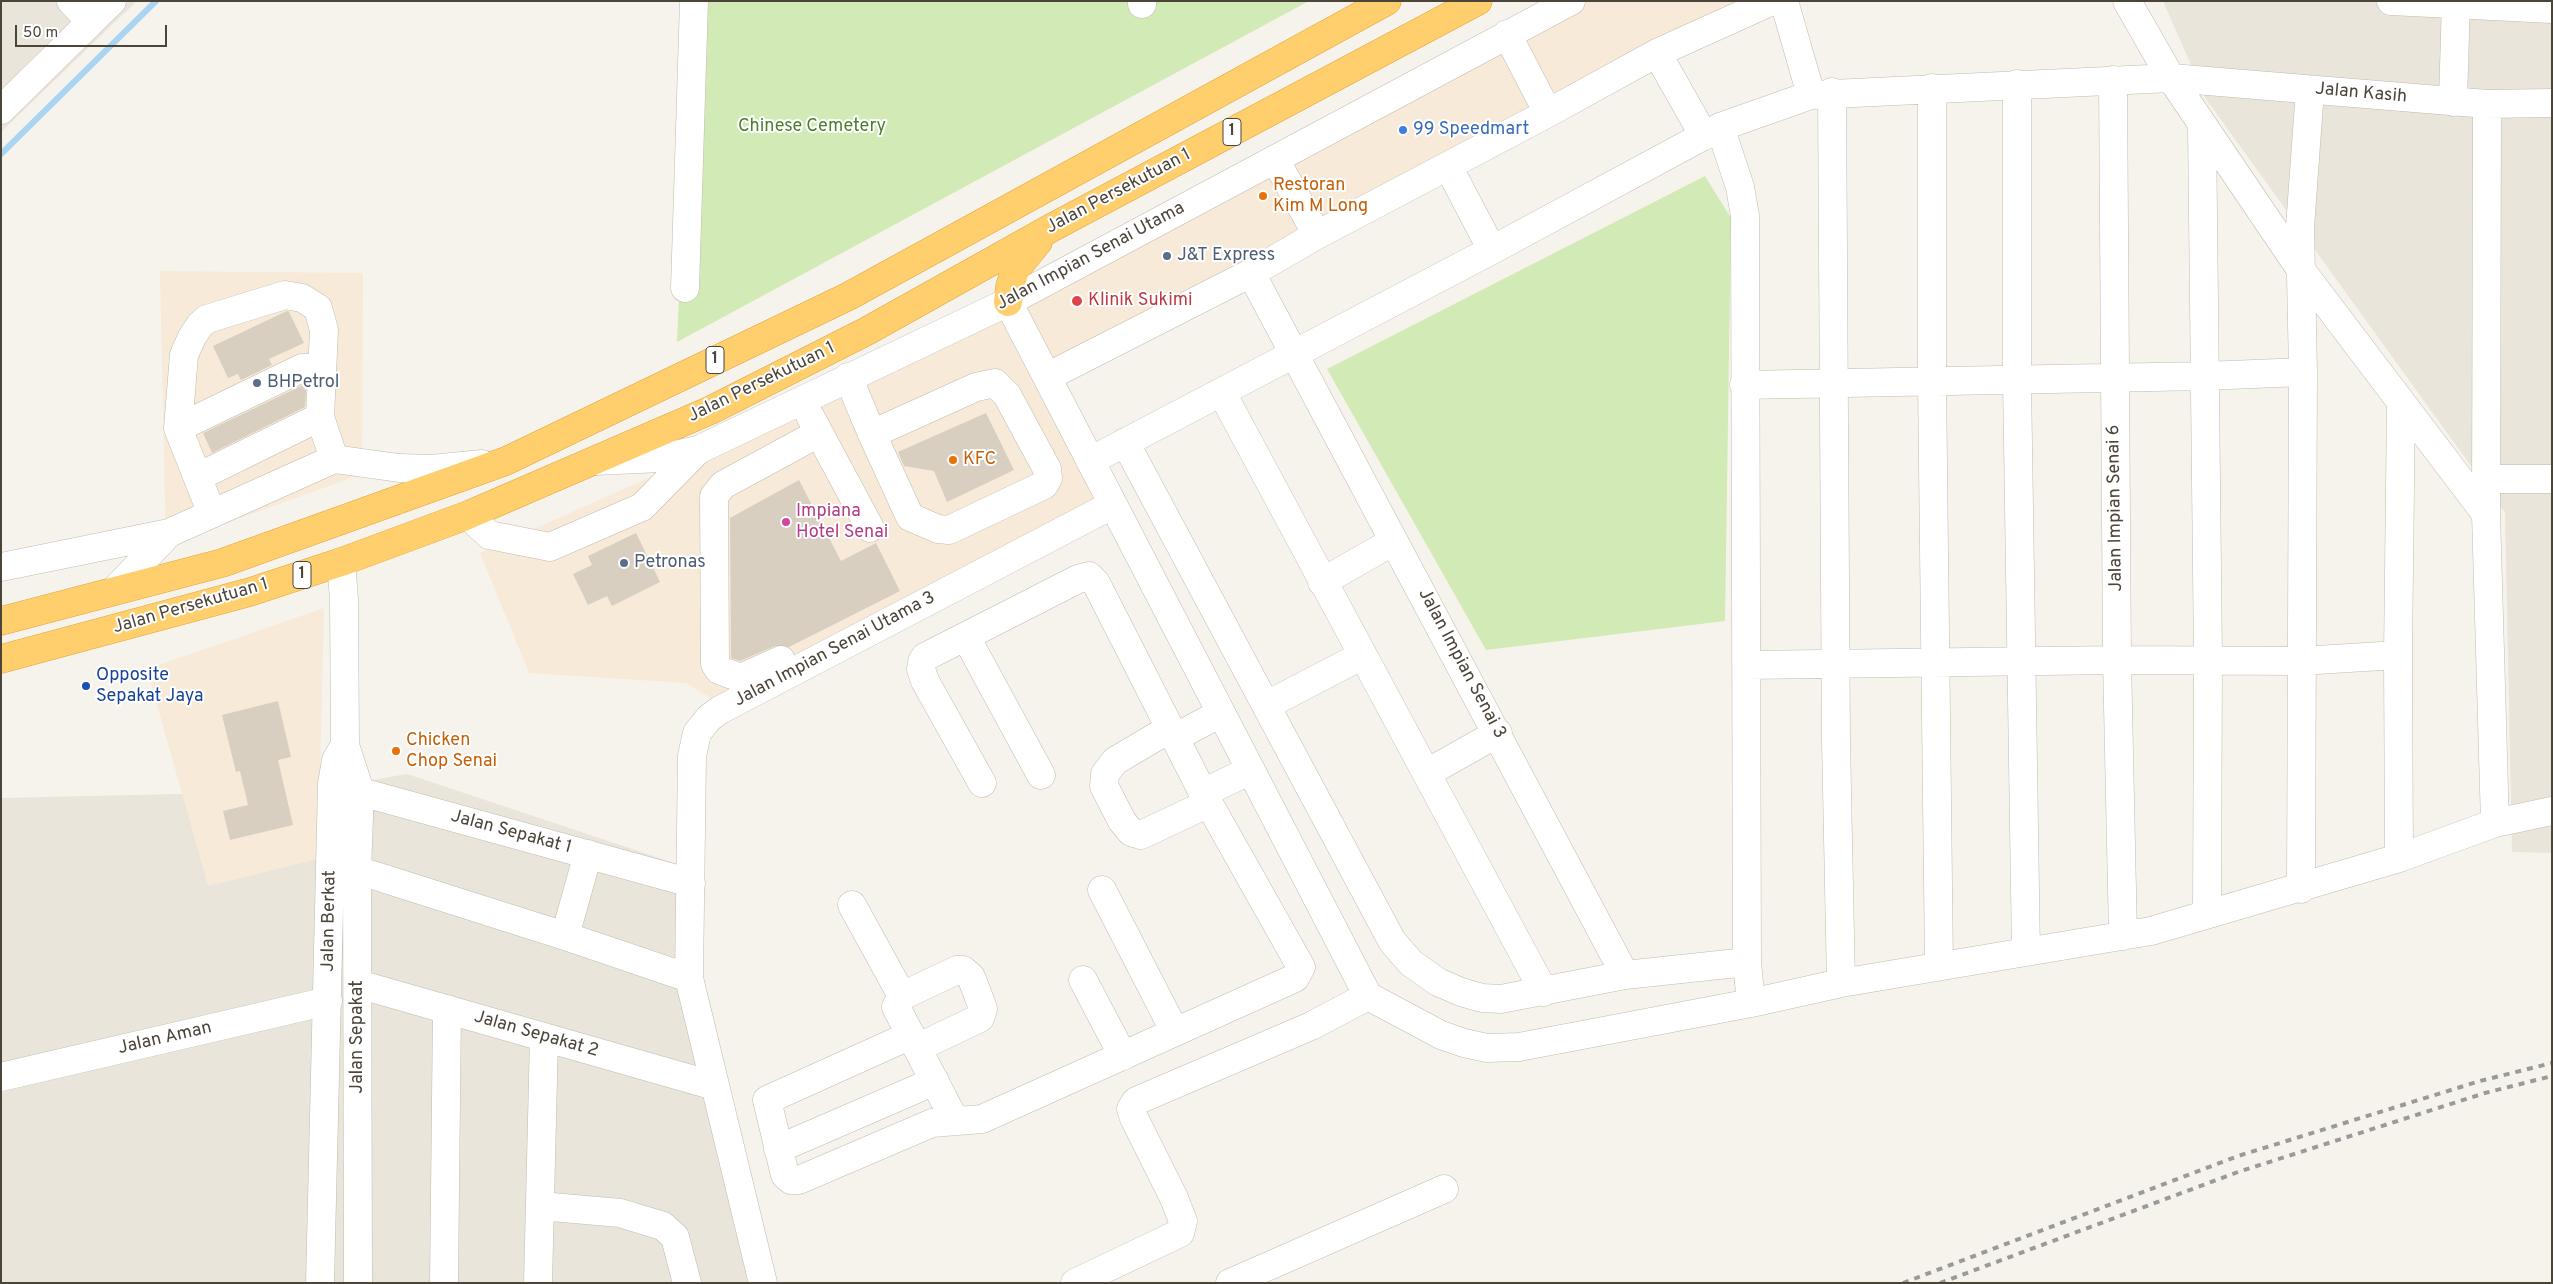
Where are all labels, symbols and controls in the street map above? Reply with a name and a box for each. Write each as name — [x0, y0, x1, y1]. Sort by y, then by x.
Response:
scale bar — [18, 15, 170, 47]
text: 50 m — [23, 24, 58, 43]
street label: Jalan Kasih — [2314, 79, 2408, 109]
park label: Chinese Cemetery — [738, 116, 886, 138]
road number: 1 — [1223, 118, 1241, 146]
place label: 99 Speedmart — [1413, 119, 1529, 141]
marker: 99 Speedmart — [1397, 124, 1409, 136]
street label: Jalan Persekutuan 1 — [1043, 145, 1195, 239]
place label: Restoran Kim M Long — [1273, 175, 1368, 218]
marker: Restoran Kim M Long — [1257, 190, 1269, 202]
street label: Jalan Impian Senai Utama — [993, 198, 1189, 316]
place label: J&T Express — [1177, 245, 1275, 267]
marker: J&T Express — [1161, 250, 1173, 262]
place label: Klinik Sukimi — [1088, 290, 1193, 312]
marker: Klinik Sukimi — [1070, 294, 1084, 308]
street label: Jalan Persekutuan 1 — [685, 338, 839, 428]
road number: 1 — [706, 346, 724, 374]
place label: BHPetrol — [267, 372, 340, 394]
marker: BHPetrol — [251, 377, 263, 389]
street label: Jalan Impian Senai 6 — [2104, 424, 2128, 592]
place label: KFC — [963, 449, 996, 471]
marker: KFC — [947, 454, 959, 466]
place label: Impiana Hotel Senai — [796, 501, 888, 544]
marker: Impiana Hotel Senai — [780, 516, 792, 528]
place label: Petronas — [634, 552, 706, 574]
marker: Petronas — [618, 557, 630, 569]
road number: 1 — [293, 562, 311, 588]
street label: Jalan Persekutuan 1 — [111, 574, 271, 640]
street label: Jalan Impian Senai 3 — [1412, 585, 1510, 743]
street label: Jalan Impian Senai Utama 3 — [731, 588, 939, 712]
place label: Opposite Sepakat Jaya — [96, 665, 203, 708]
marker: Opposite Sepakat Jaya — [80, 680, 92, 692]
place label: Chicken Chop Senai — [406, 730, 497, 772]
marker: Chicken Chop Senai — [390, 745, 402, 757]
street label: Jalan Sepakat 1 — [448, 806, 574, 860]
street label: Jalan Berkat — [318, 870, 342, 972]
street label: Jalan Sepakat — [347, 980, 369, 1094]
street label: Jalan Sepakat 2 — [471, 1007, 601, 1063]
street label: Jalan Aman — [116, 1018, 214, 1060]

